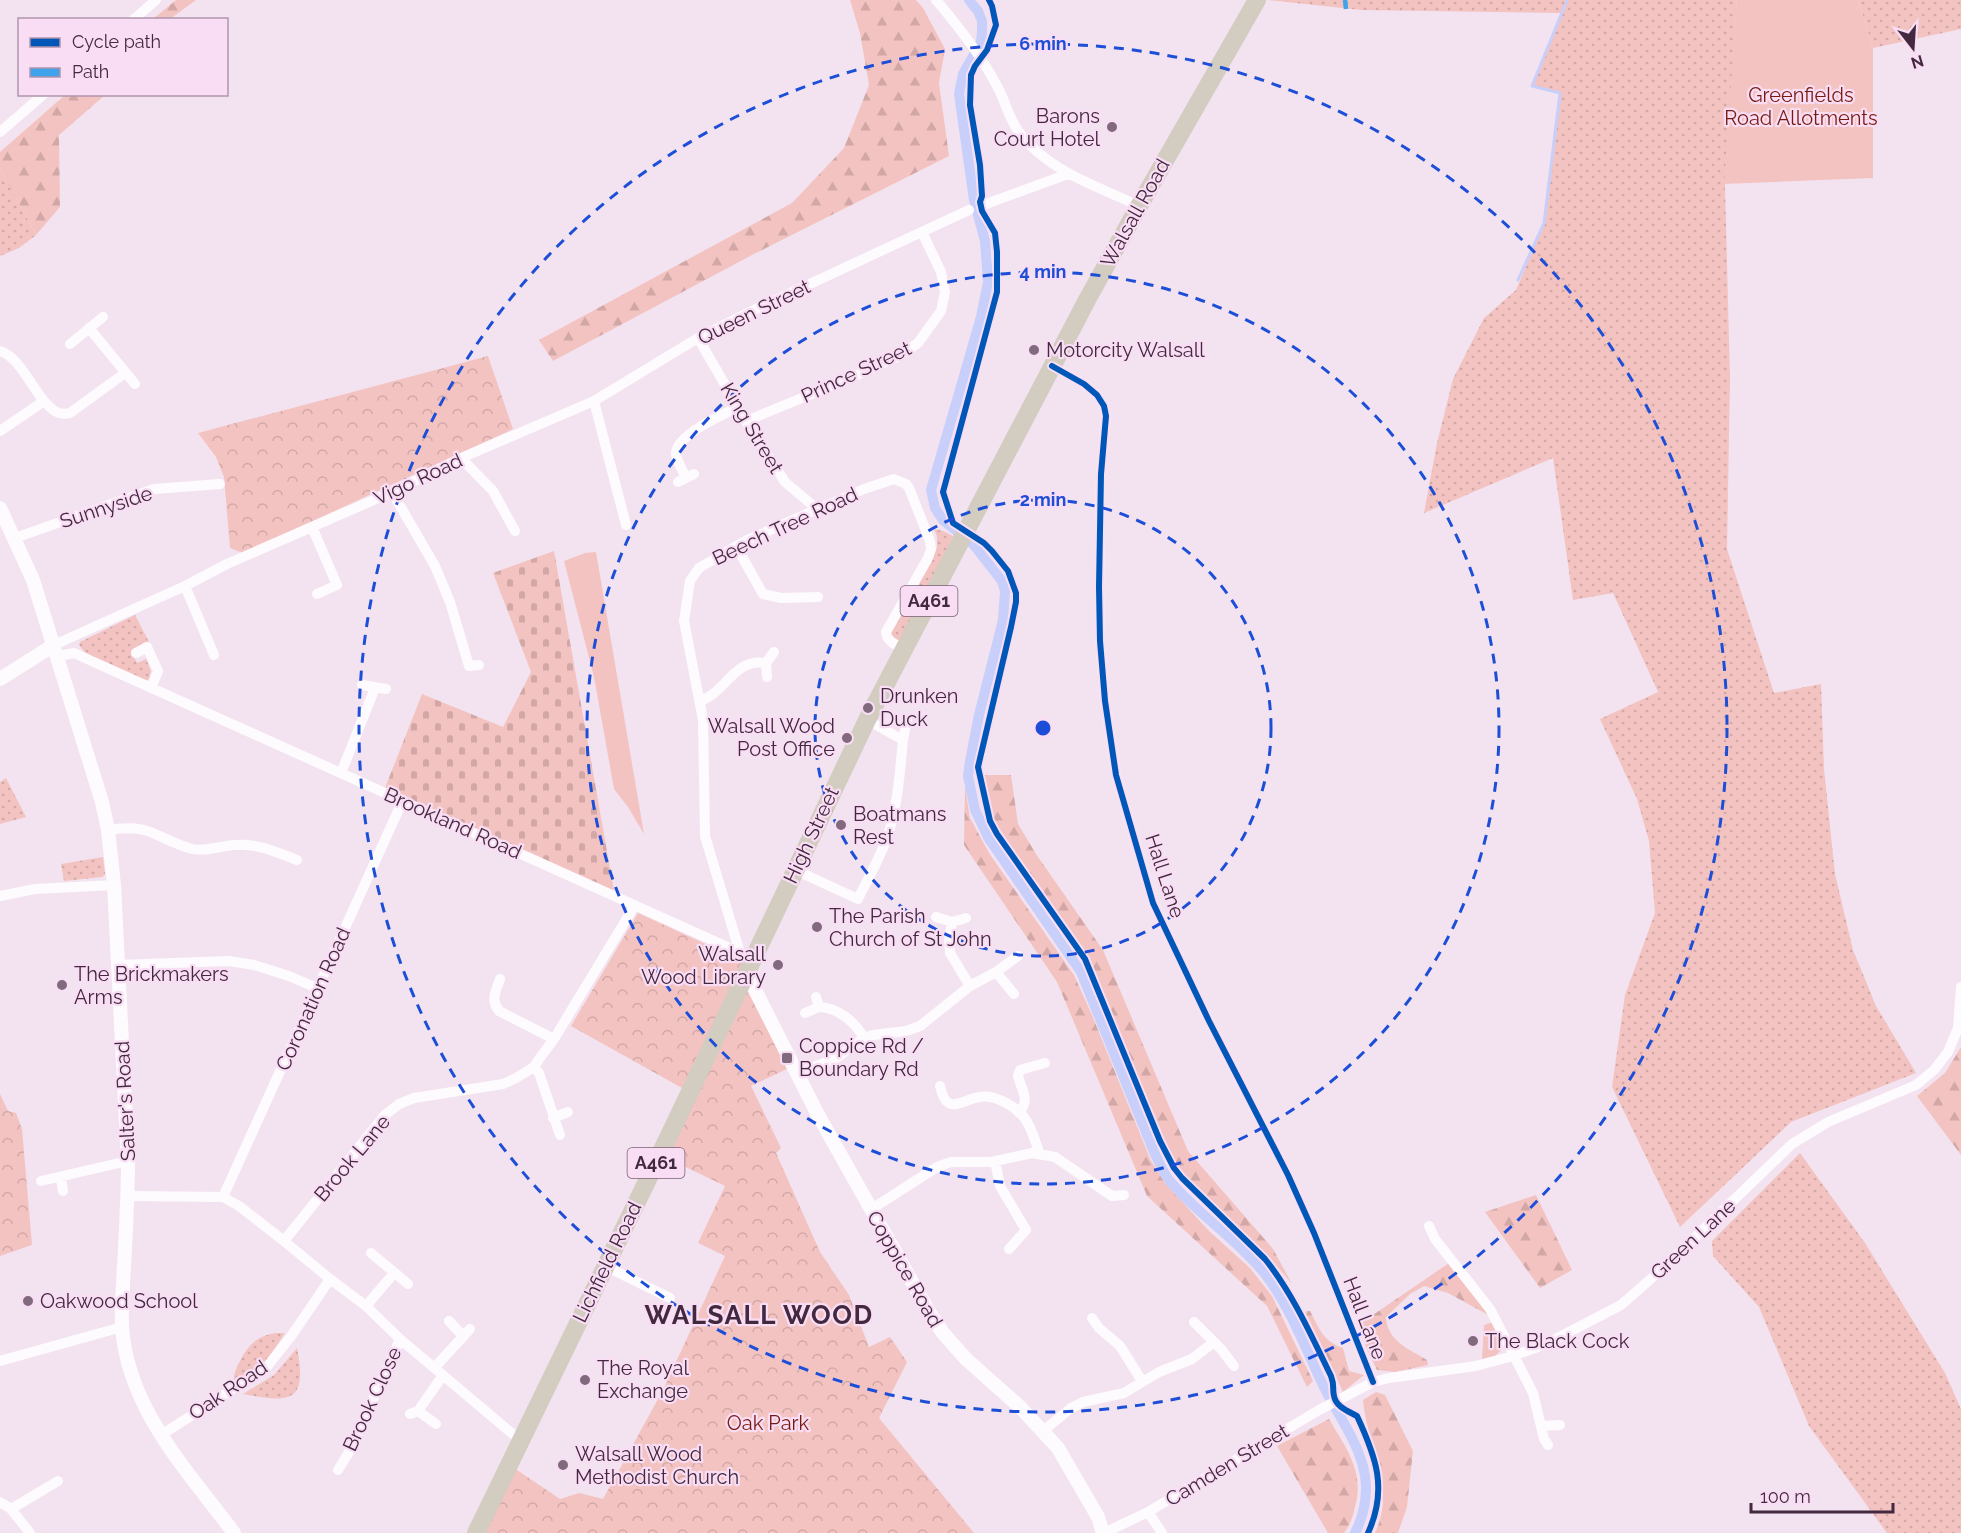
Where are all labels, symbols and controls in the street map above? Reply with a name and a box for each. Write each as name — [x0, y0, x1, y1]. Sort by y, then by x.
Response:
legend — [18, 18, 228, 96]
north arrow — [1883, 18, 1943, 78]
text: Cycle path — [72, 31, 161, 52]
text: 6 min — [1019, 33, 1067, 54]
text: N — [1909, 51, 1926, 73]
text: Path — [72, 61, 109, 82]
park label: Greenfields Road Allotments — [1724, 83, 1878, 130]
place label: Barons Court Hotel — [994, 104, 1101, 151]
marker: Barons Court Hotel — [1105, 120, 1119, 134]
street label: Walsall Road — [1095, 155, 1175, 271]
text: 4 min — [1020, 261, 1066, 282]
street label: Queen Street — [694, 274, 815, 350]
street label: Prince Street — [797, 336, 915, 408]
place label: Motorcity Walsall — [1046, 338, 1205, 362]
marker: Motorcity Walsall — [1027, 343, 1041, 357]
street label: King Street — [715, 378, 789, 478]
street label: Vigo Road — [370, 448, 466, 510]
street label: Sunnyside — [57, 481, 156, 533]
street label: Beech Tree Road — [709, 482, 861, 570]
text: 2 min — [1020, 489, 1066, 510]
road number: A461 — [900, 586, 958, 616]
place label: Drunken Duck — [880, 684, 958, 731]
marker: Drunken Duck — [861, 701, 875, 715]
place label: Walsall Wood Post Office — [708, 714, 835, 761]
centre of rings — [1033, 718, 1053, 738]
marker: Walsall Wood Post Office — [840, 731, 854, 745]
street label: Brookland Road — [381, 782, 525, 864]
street label: High Street — [778, 783, 844, 887]
place label: Boatmans Rest — [853, 802, 946, 849]
marker: Boatmans Rest — [834, 818, 848, 832]
street label: Hall Lane — [1140, 831, 1190, 921]
place label: The Parish Church of St John — [829, 904, 992, 951]
marker: The Parish Church of St John — [810, 920, 824, 934]
street label: Coronation Road — [271, 924, 355, 1074]
place label: Walsall Wood Library — [641, 942, 767, 989]
marker: Walsall Wood Library — [771, 958, 785, 972]
place label: The Brickmakers Arms — [74, 962, 229, 1009]
marker: The Brickmakers Arms — [55, 978, 69, 992]
place label: Coppice Rd / Boundary Rd — [799, 1034, 924, 1081]
street label: Salter's Road — [110, 1040, 140, 1162]
marker: Coppice Rd / Boundary Rd — [780, 1051, 794, 1065]
street label: Brook Lane — [309, 1110, 395, 1206]
road number: A461 — [628, 1148, 684, 1178]
street label: Green Lane — [1646, 1193, 1741, 1284]
street label: Lichfield Road — [567, 1198, 647, 1326]
street label: Coppice Road — [862, 1207, 948, 1331]
street label: Hall Lane — [1338, 1273, 1392, 1363]
place label: Oakwood School — [40, 1289, 198, 1313]
marker: Oakwood School — [21, 1294, 35, 1308]
district label: WALSALL WOOD — [644, 1300, 874, 1330]
place label: The Black Cock — [1485, 1329, 1630, 1353]
marker: The Black Cock — [1466, 1334, 1480, 1348]
street label: Brook Close — [337, 1343, 407, 1455]
street label: Oak Road — [184, 1355, 272, 1425]
place label: The Royal Exchange — [597, 1356, 689, 1403]
marker: The Royal Exchange — [578, 1373, 592, 1387]
park label: Oak Park — [727, 1411, 810, 1435]
street label: Camden Street — [1161, 1419, 1293, 1511]
place label: Walsall Wood Methodist Church — [575, 1442, 739, 1489]
marker: Walsall Wood Methodist Church — [556, 1458, 570, 1472]
scale bar — [1751, 1476, 1894, 1514]
text: 100 m — [1760, 1486, 1811, 1507]

